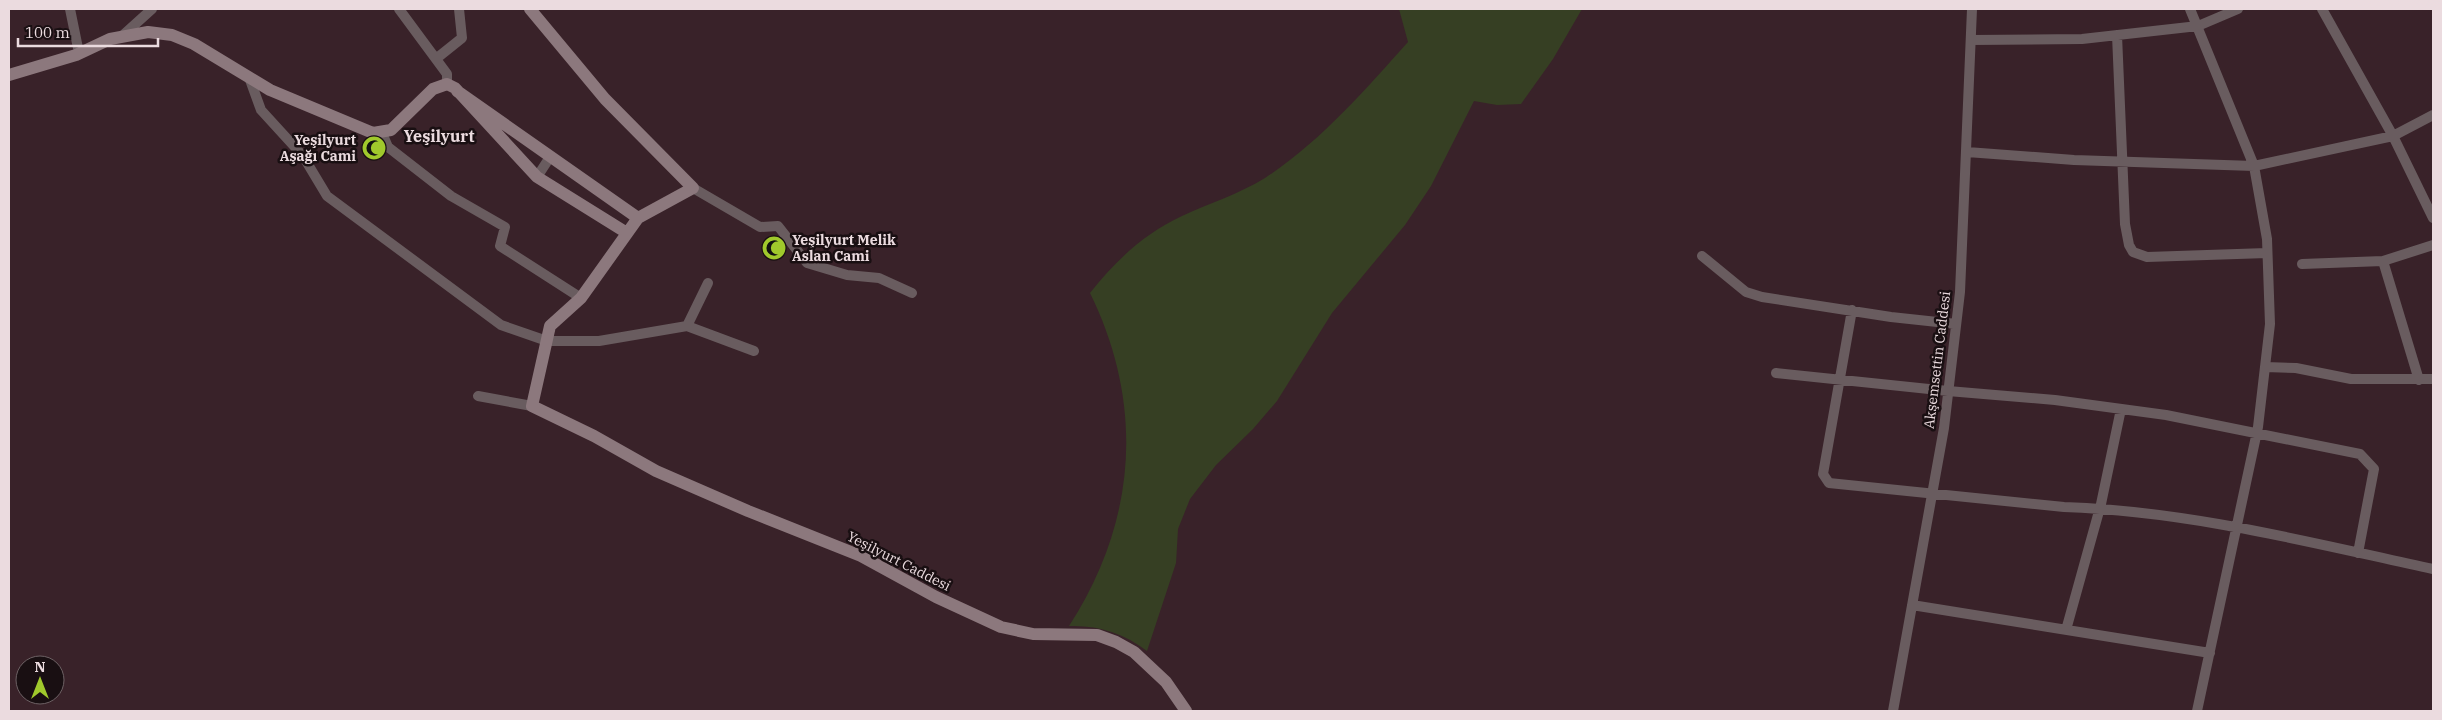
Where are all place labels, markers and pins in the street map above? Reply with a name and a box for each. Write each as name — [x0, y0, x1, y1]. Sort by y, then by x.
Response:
place label: Yeşilyurt Aşağı Cami — [280, 131, 356, 165]
mosque icon: Yeşilyurt Aşağı Cami — [361, 135, 387, 161]
place label: Yeşilyurt Melik Aslan Cami — [792, 231, 896, 265]
mosque icon: Yeşilyurt Melik Aslan Cami — [761, 235, 787, 261]

